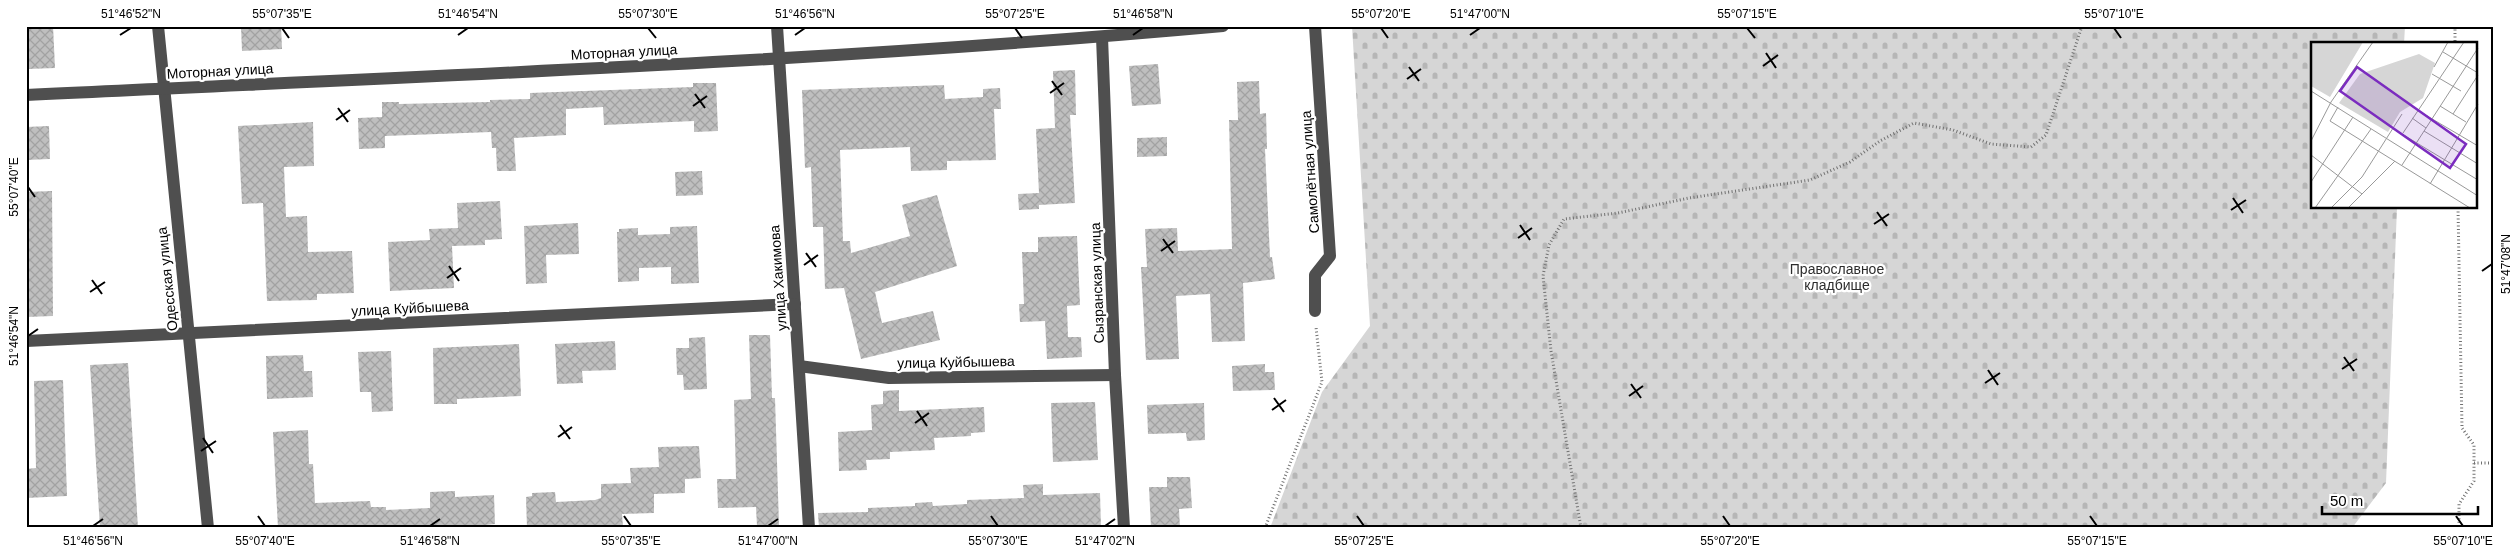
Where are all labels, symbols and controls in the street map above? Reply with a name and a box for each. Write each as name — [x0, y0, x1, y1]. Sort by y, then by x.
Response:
text: 51°46'52"N — [101, 7, 161, 21]
text: 55°07'35"E — [252, 7, 312, 21]
text: 51°46'54"N — [438, 7, 498, 21]
text: 55°07'30"E — [618, 7, 678, 21]
text: 51°46'56"N — [775, 7, 835, 21]
text: 55°07'25"E — [985, 7, 1045, 21]
text: 51°46'58"N — [1113, 7, 1173, 21]
text: 55°07'20"E — [1351, 7, 1411, 21]
text: 51°47'00"N — [1450, 7, 1510, 21]
text: 55°07'15"E — [1717, 7, 1777, 21]
text: 55°07'10"E — [2084, 7, 2144, 21]
street label: Моторная улица — [570, 41, 678, 63]
inset map — [2311, 42, 2478, 209]
street label: Моторная улица — [166, 60, 274, 82]
street label: Самолётная улица — [1298, 110, 1322, 234]
text: 55°07'40"E — [7, 157, 21, 217]
street label: Сызранская улица — [1087, 222, 1107, 344]
street label: улица Хакимова — [766, 224, 790, 331]
street label: Одесская улица — [154, 226, 180, 332]
text: 51°47'08"N — [2499, 234, 2513, 294]
park label: Православное кладбище — [1790, 261, 1884, 293]
street label: улица Куйбышева — [351, 297, 469, 319]
text: 51°46'54"N — [7, 306, 21, 366]
street label: улица Куйбышева — [897, 353, 1015, 371]
scale bar — [2322, 484, 2479, 516]
text: 50 m — [2330, 492, 2363, 509]
text: 51°46'56"N — [63, 534, 123, 548]
text: 55°07'40"E — [235, 534, 295, 548]
text: 51°46'58"N — [400, 534, 460, 548]
text: 55°07'35"E — [601, 534, 661, 548]
text: 51°47'00"N — [738, 534, 798, 548]
text: 55°07'30"E — [968, 534, 1028, 548]
text: 51°47'02"N — [1075, 534, 1135, 548]
text: 55°07'25"E — [1334, 534, 1394, 548]
text: 55°07'20"E — [1700, 534, 1760, 548]
text: 55°07'15"E — [2067, 534, 2127, 548]
text: 55°07'10"E — [2433, 534, 2493, 548]

